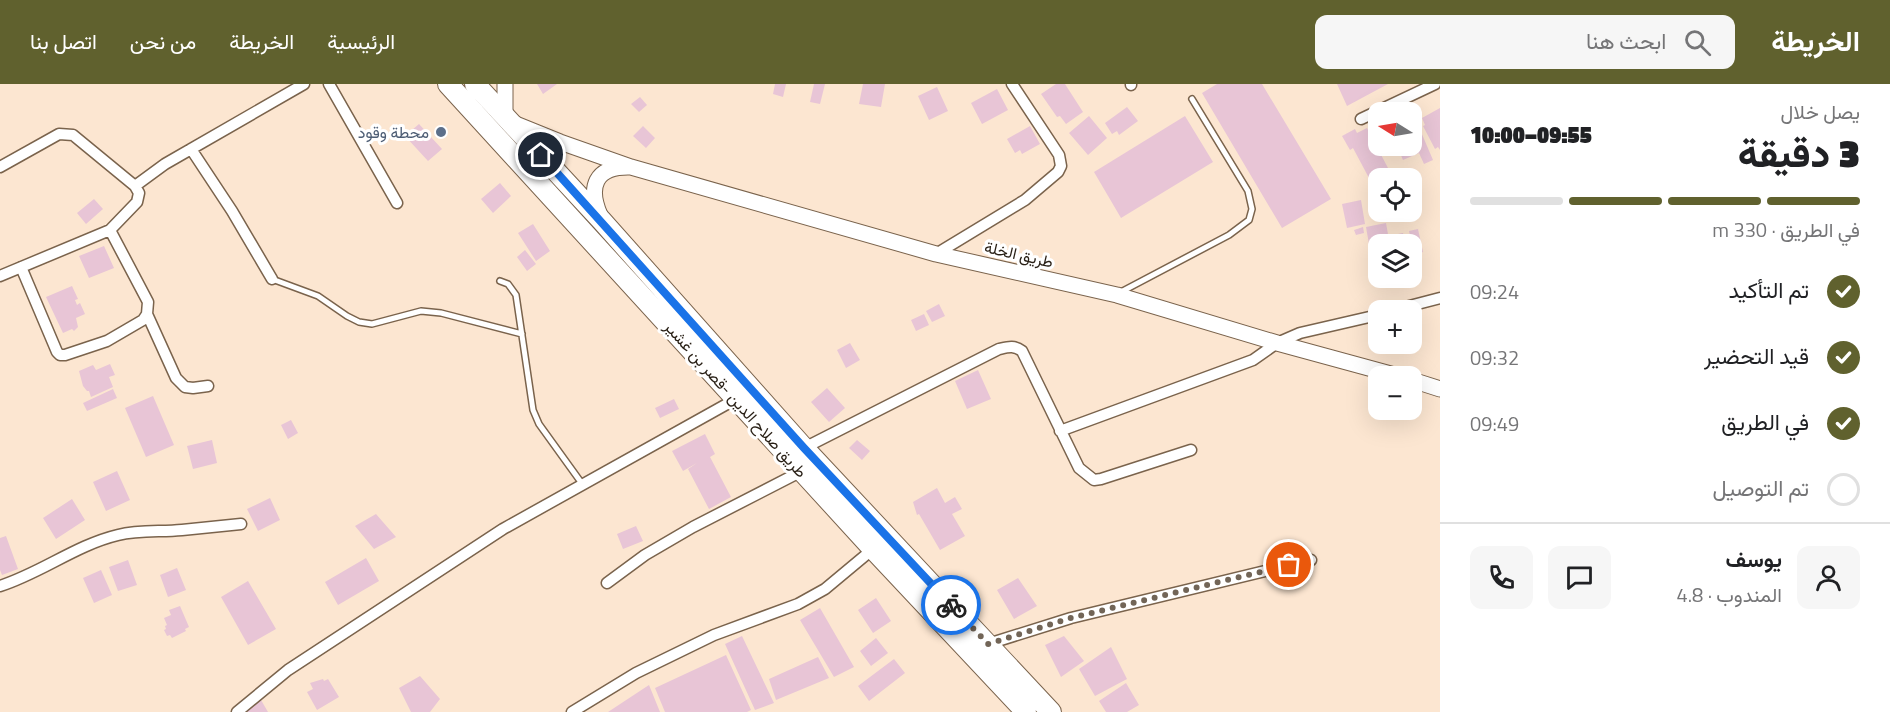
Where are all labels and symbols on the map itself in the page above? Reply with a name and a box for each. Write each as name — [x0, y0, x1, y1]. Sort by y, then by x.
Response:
north arrow — [1368, 102, 1422, 156]
place label: محطة وقود — [358, 120, 429, 144]
marker: محطة وقود — [434, 125, 448, 139]
pin — [515, 129, 566, 180]
street label: طريق الخلة — [982, 234, 1056, 274]
street label: طريق صلاح الدين -قصر بن غشير — [658, 314, 813, 483]
pin — [1263, 539, 1314, 590]
courier — [921, 575, 981, 635]

